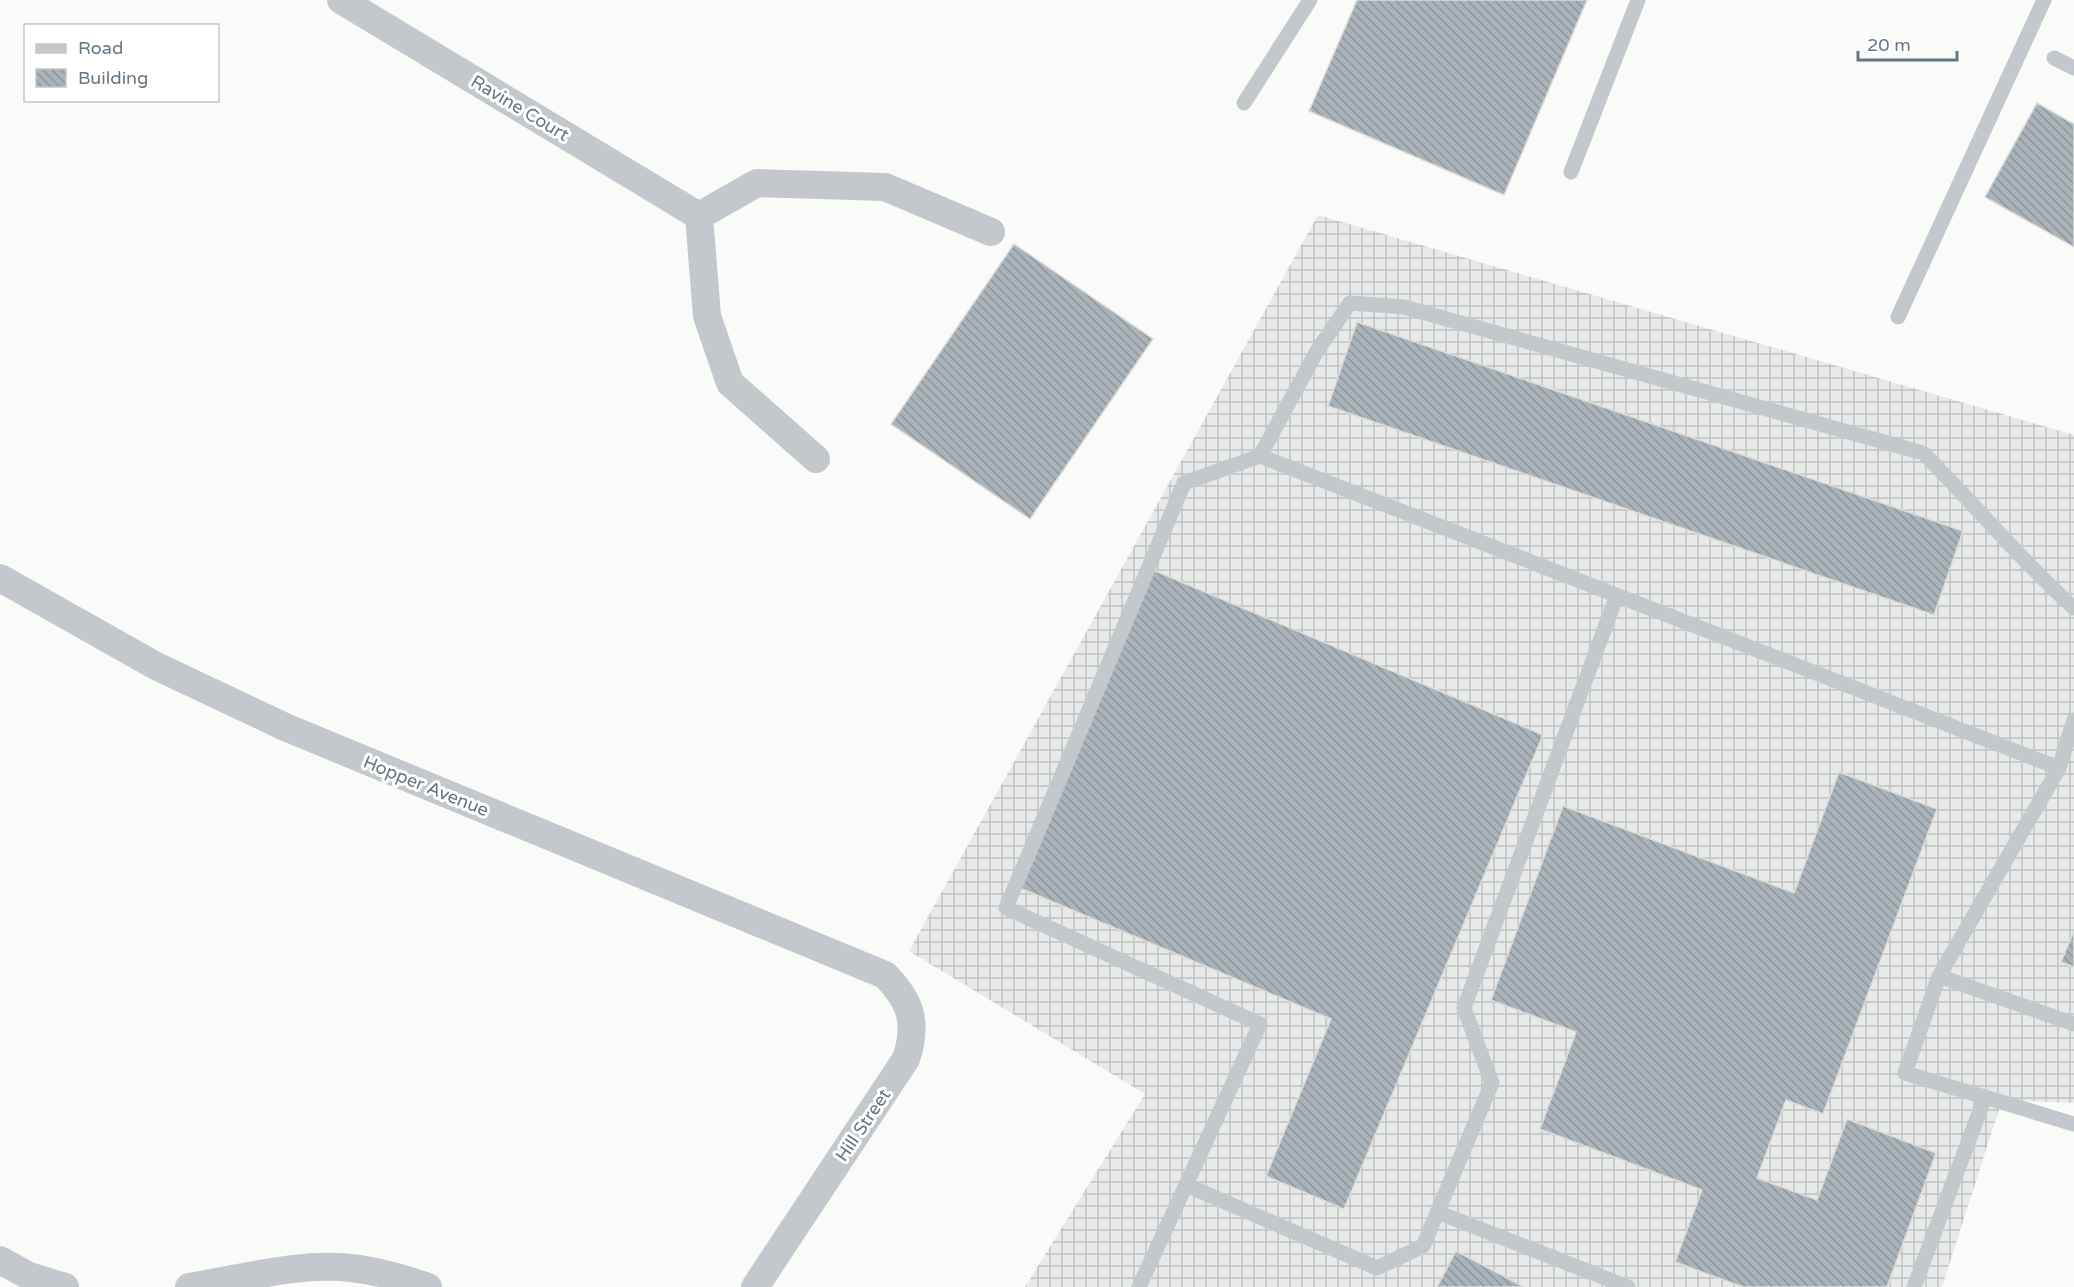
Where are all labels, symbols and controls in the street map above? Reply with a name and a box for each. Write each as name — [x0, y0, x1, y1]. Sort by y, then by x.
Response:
legend — [24, 24, 219, 102]
scale bar — [1858, 24, 1957, 62]
text: 20 m — [1867, 34, 1911, 56]
text: Road — [78, 37, 123, 59]
text: Building — [78, 67, 148, 89]
street label: Ravine Court — [467, 70, 573, 146]
street label: Hopper Avenue — [360, 751, 492, 821]
street label: Hill Street — [831, 1084, 895, 1166]

